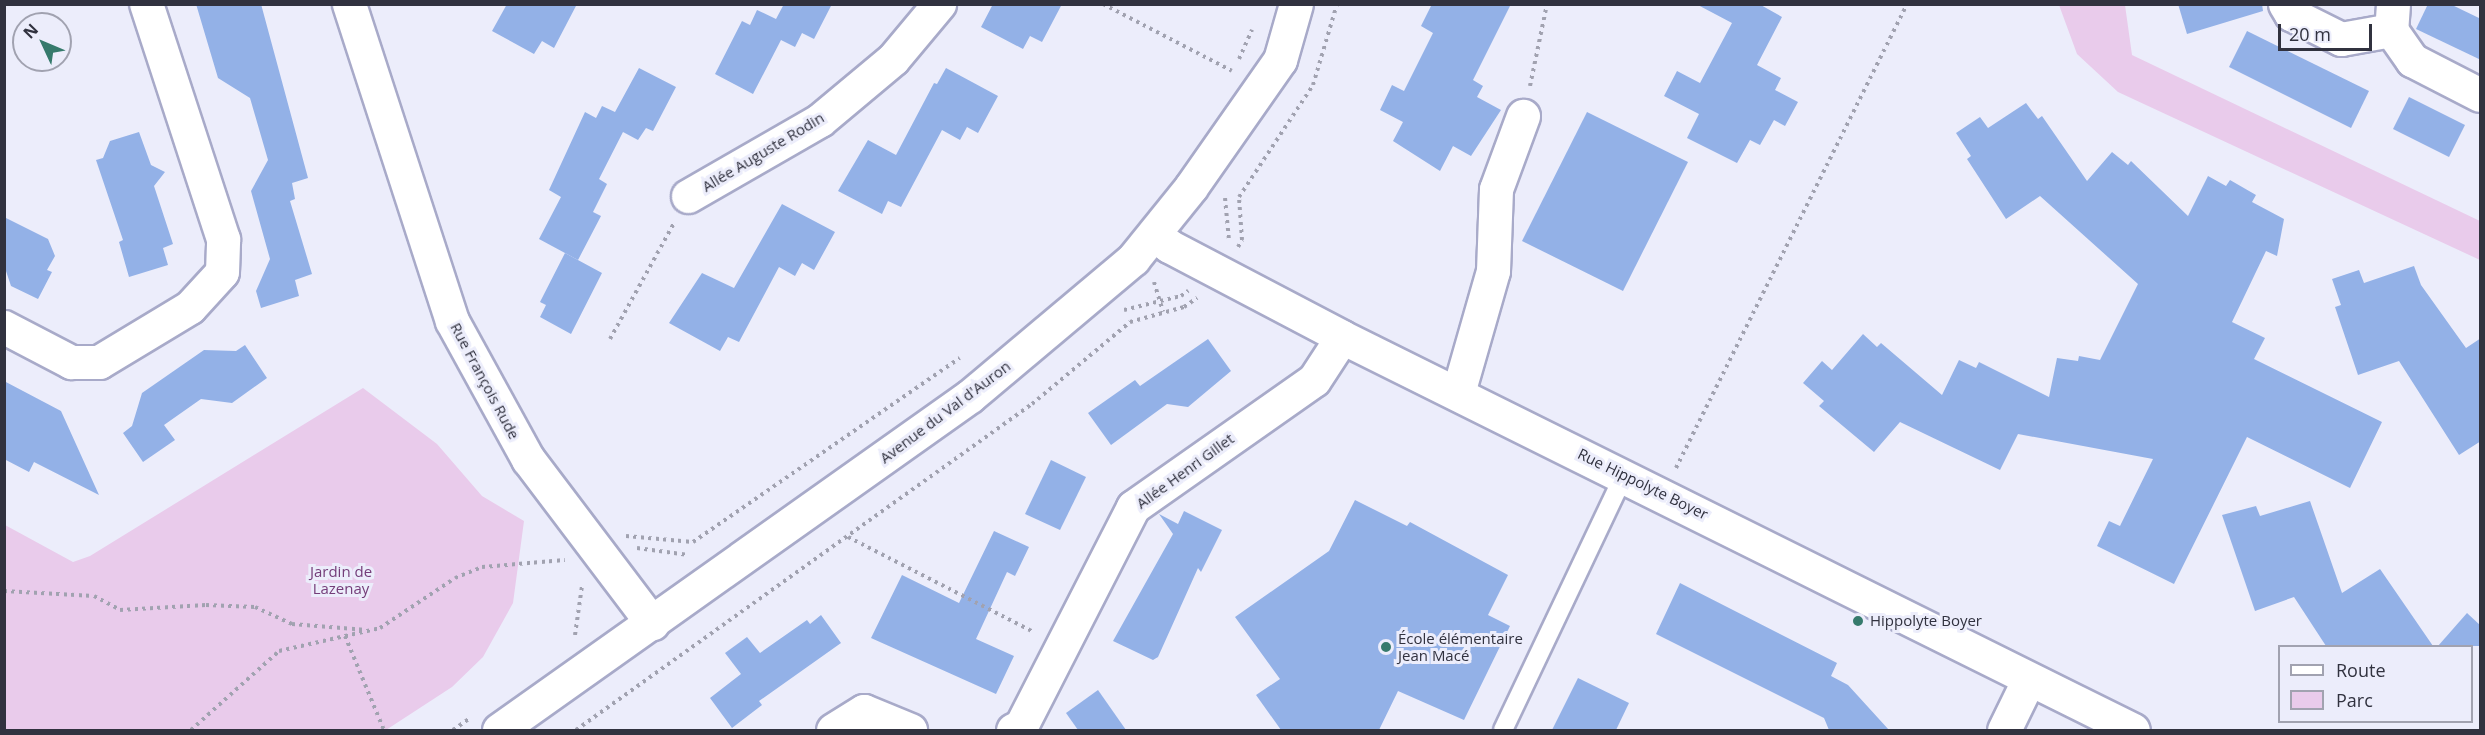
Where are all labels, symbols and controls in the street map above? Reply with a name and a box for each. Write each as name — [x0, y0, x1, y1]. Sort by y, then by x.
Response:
north arrow — [12, 12, 72, 72]
scale bar — [2281, 12, 2376, 50]
text: N — [18, 19, 43, 43]
text: 20 m — [2289, 22, 2331, 46]
street label: Allée Auguste Rodin — [699, 108, 827, 196]
street label: Rue François Rude — [447, 320, 523, 442]
street label: Avenue du Val d'Auron — [876, 357, 1014, 467]
street label: Allée Henri Gillet — [1133, 430, 1237, 512]
street label: Rue Hippolyte Boyer — [1575, 445, 1711, 523]
park label: Jardin de Lazenay — [310, 562, 372, 597]
place label: Hippolyte Boyer — [1870, 612, 1982, 630]
marker: Hippolyte Boyer — [1851, 614, 1865, 628]
place label: École élémentaire Jean Macé — [1398, 629, 1523, 664]
marker: École élémentaire Jean Macé — [1379, 640, 1393, 654]
legend — [2278, 645, 2473, 723]
text: Route — [2336, 658, 2386, 682]
text: Parc — [2336, 688, 2373, 712]

